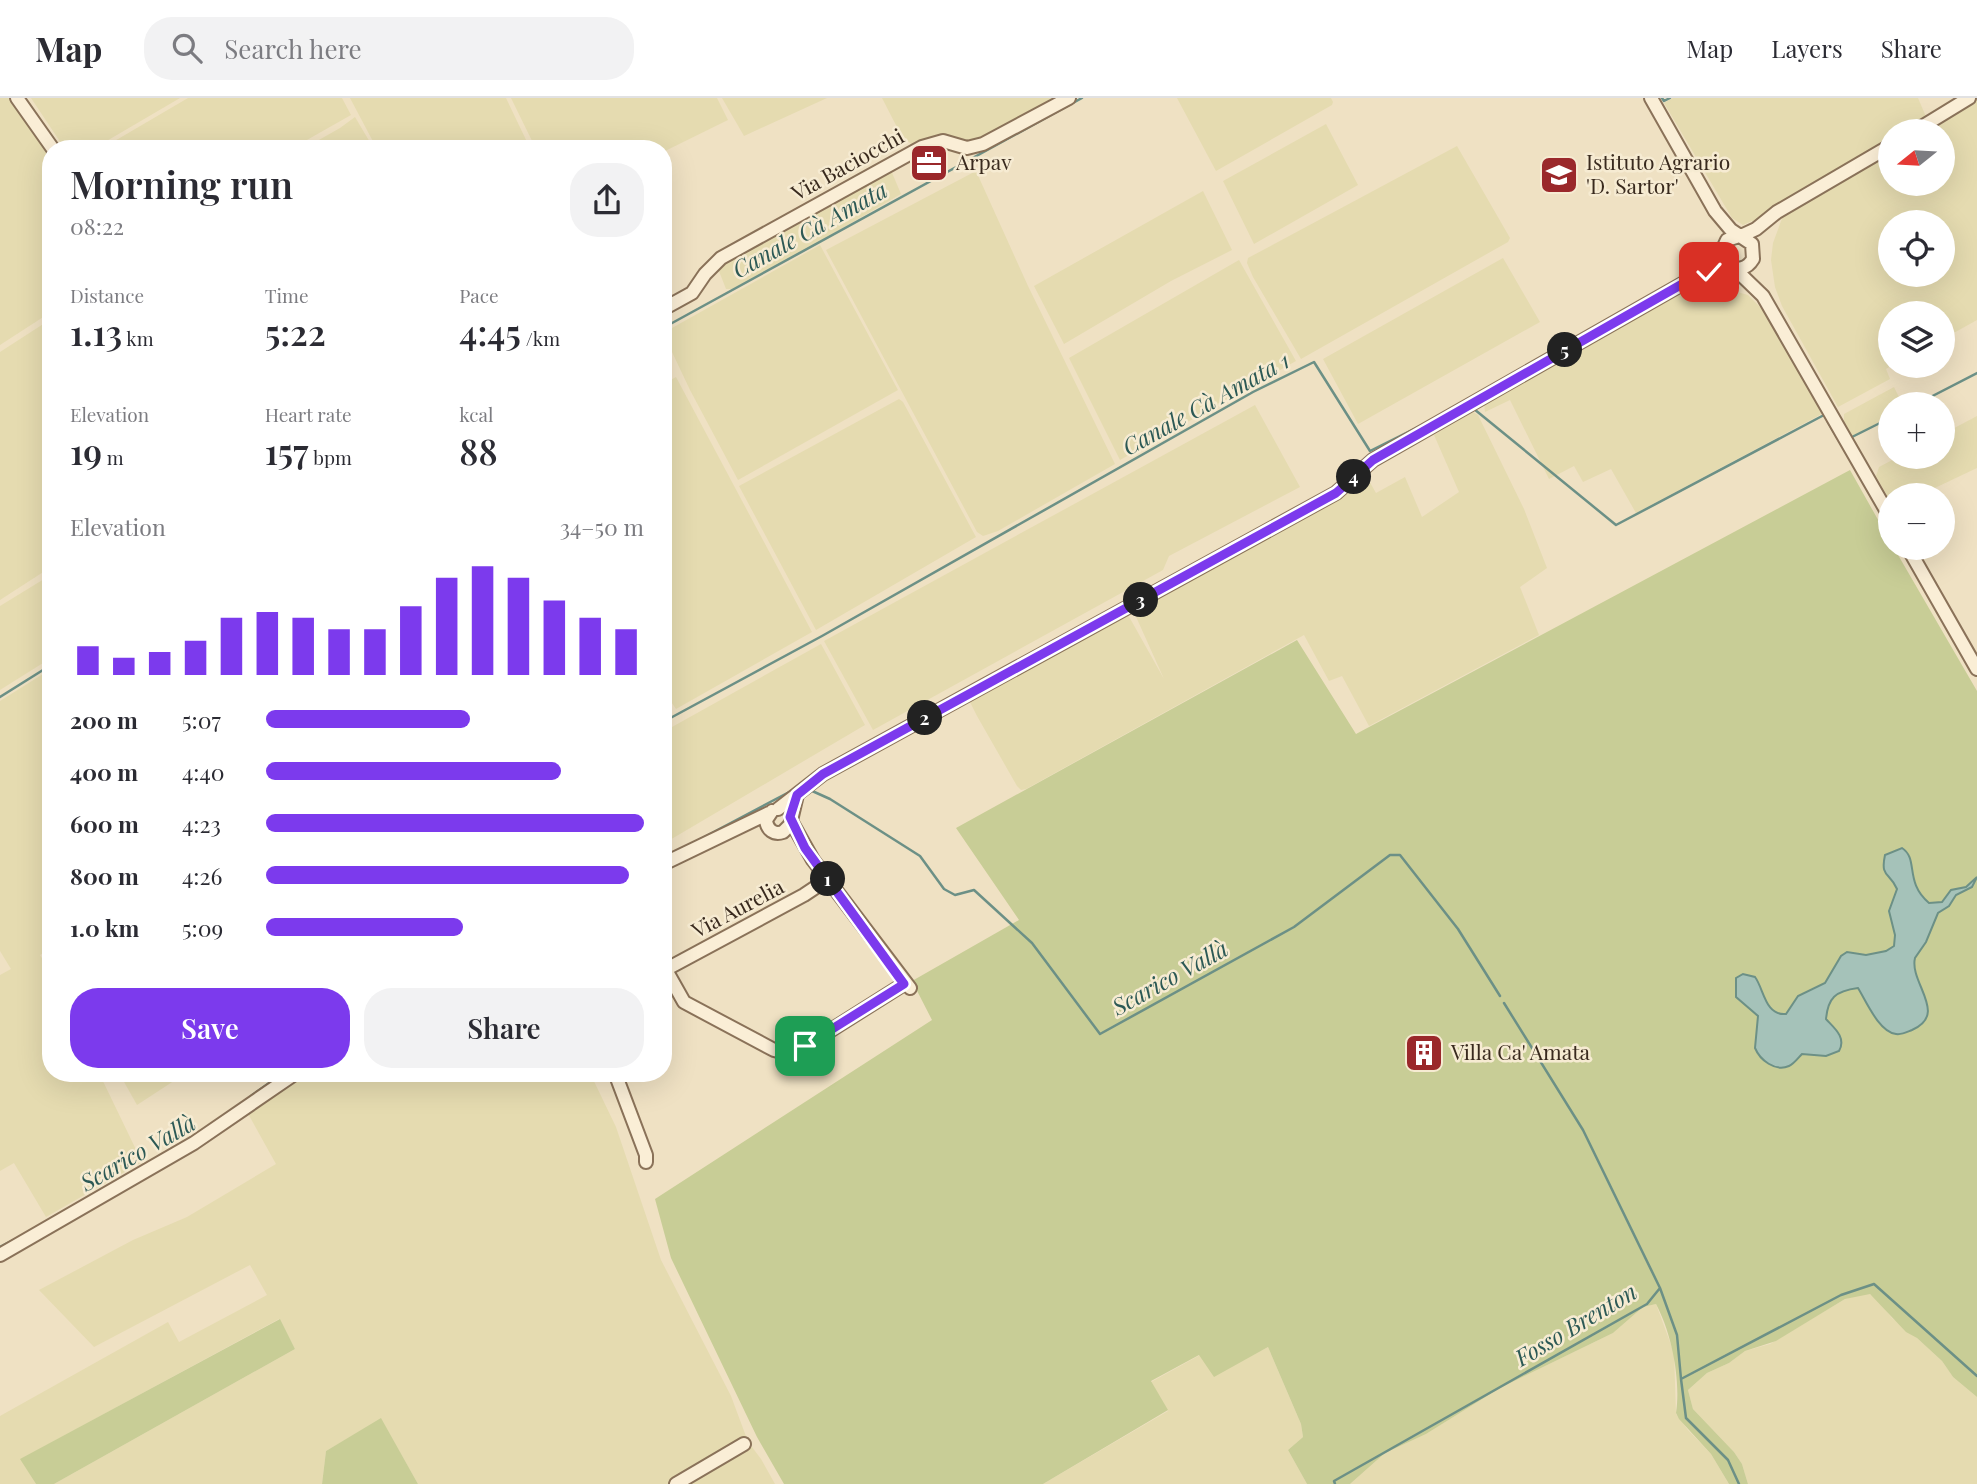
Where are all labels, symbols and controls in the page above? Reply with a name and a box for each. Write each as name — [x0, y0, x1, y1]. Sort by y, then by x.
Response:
search box — [144, 17, 634, 80]
text: Map — [35, 26, 102, 70]
icon: search — [168, 29, 206, 67]
text: Search here — [224, 31, 362, 66]
text: Map — [1687, 32, 1733, 64]
text: Layers — [1771, 32, 1843, 64]
text: Share — [1881, 32, 1942, 64]
north arrow — [1878, 119, 1955, 196]
map controls — [1878, 119, 1955, 560]
street label: Via Baciocchi — [785, 121, 908, 206]
office icon: Arpav — [908, 142, 950, 184]
place label: Arpav — [955, 147, 1012, 175]
place label: Istituto Agrario 'D. Sartor' — [1586, 147, 1730, 199]
school or university icon: Istituto Agrario 'D. Sartor' — [1538, 154, 1580, 196]
text: Morning run — [70, 158, 293, 209]
button: share — [570, 163, 644, 237]
water label: Canale Cà Amata — [726, 173, 892, 284]
text: 08:22 — [70, 210, 124, 241]
button: locate — [1878, 210, 1955, 287]
pin — [1679, 242, 1739, 302]
icon: check — [1690, 253, 1728, 291]
text: Distance — [70, 282, 144, 308]
text: Time — [265, 282, 309, 308]
text: Pace — [459, 282, 499, 308]
button: layers — [1878, 301, 1955, 378]
text: 1.13 — [70, 308, 122, 355]
text: 5:22 — [265, 308, 326, 355]
text: 4:45 — [459, 308, 521, 355]
text: km — [122, 325, 154, 351]
text: /km — [521, 325, 560, 351]
pin: 5 — [1548, 332, 1582, 368]
text: 5 — [1560, 336, 1569, 362]
water label: Canale Cà Amata 1 — [1116, 344, 1295, 461]
button: + — [1878, 392, 1955, 469]
text: Elevation — [70, 401, 149, 427]
text: Heart rate — [265, 401, 352, 427]
text: kcal — [459, 401, 493, 427]
text: 19 — [70, 427, 102, 474]
text: 157 — [265, 427, 308, 474]
text: 88 — [459, 427, 498, 474]
text: m — [102, 444, 124, 470]
text: bpm — [308, 444, 352, 470]
pin: 4 — [1336, 460, 1372, 494]
text: 4 — [1348, 463, 1359, 489]
button: − — [1878, 483, 1955, 560]
text: Elevation — [70, 511, 166, 542]
text: 34–50 m — [560, 511, 644, 542]
pin: 3 — [1124, 582, 1158, 618]
text: 3 — [1136, 586, 1145, 612]
pin: 2 — [908, 700, 942, 736]
text: 200 m — [70, 704, 138, 735]
text: 5:07 — [182, 704, 221, 735]
text: 2 — [920, 704, 929, 730]
text: 400 m — [70, 756, 138, 787]
text: 4:40 — [182, 756, 225, 787]
text: 600 m — [70, 808, 139, 839]
text: 4:23 — [182, 808, 221, 839]
text: 800 m — [70, 860, 139, 891]
text: 4:26 — [182, 860, 222, 891]
pin: 1 — [810, 862, 846, 896]
text: 1 — [824, 865, 831, 891]
street label: Via Aurelia — [685, 871, 788, 944]
text: 1.0 km — [70, 912, 139, 943]
text: 5:09 — [182, 912, 223, 943]
water label: Scarico Vallà — [1105, 932, 1233, 1022]
button: Save — [70, 988, 350, 1068]
button: Share — [364, 988, 644, 1068]
pin — [775, 1016, 835, 1076]
icon: arrive — [786, 1027, 824, 1065]
building icon: Villa Ca' Amata — [1403, 1032, 1445, 1074]
place label: Villa Ca' Amata — [1450, 1037, 1591, 1065]
water label: Scarico Vallà — [73, 1106, 201, 1198]
water label: Fosso Brenton — [1508, 1275, 1642, 1373]

